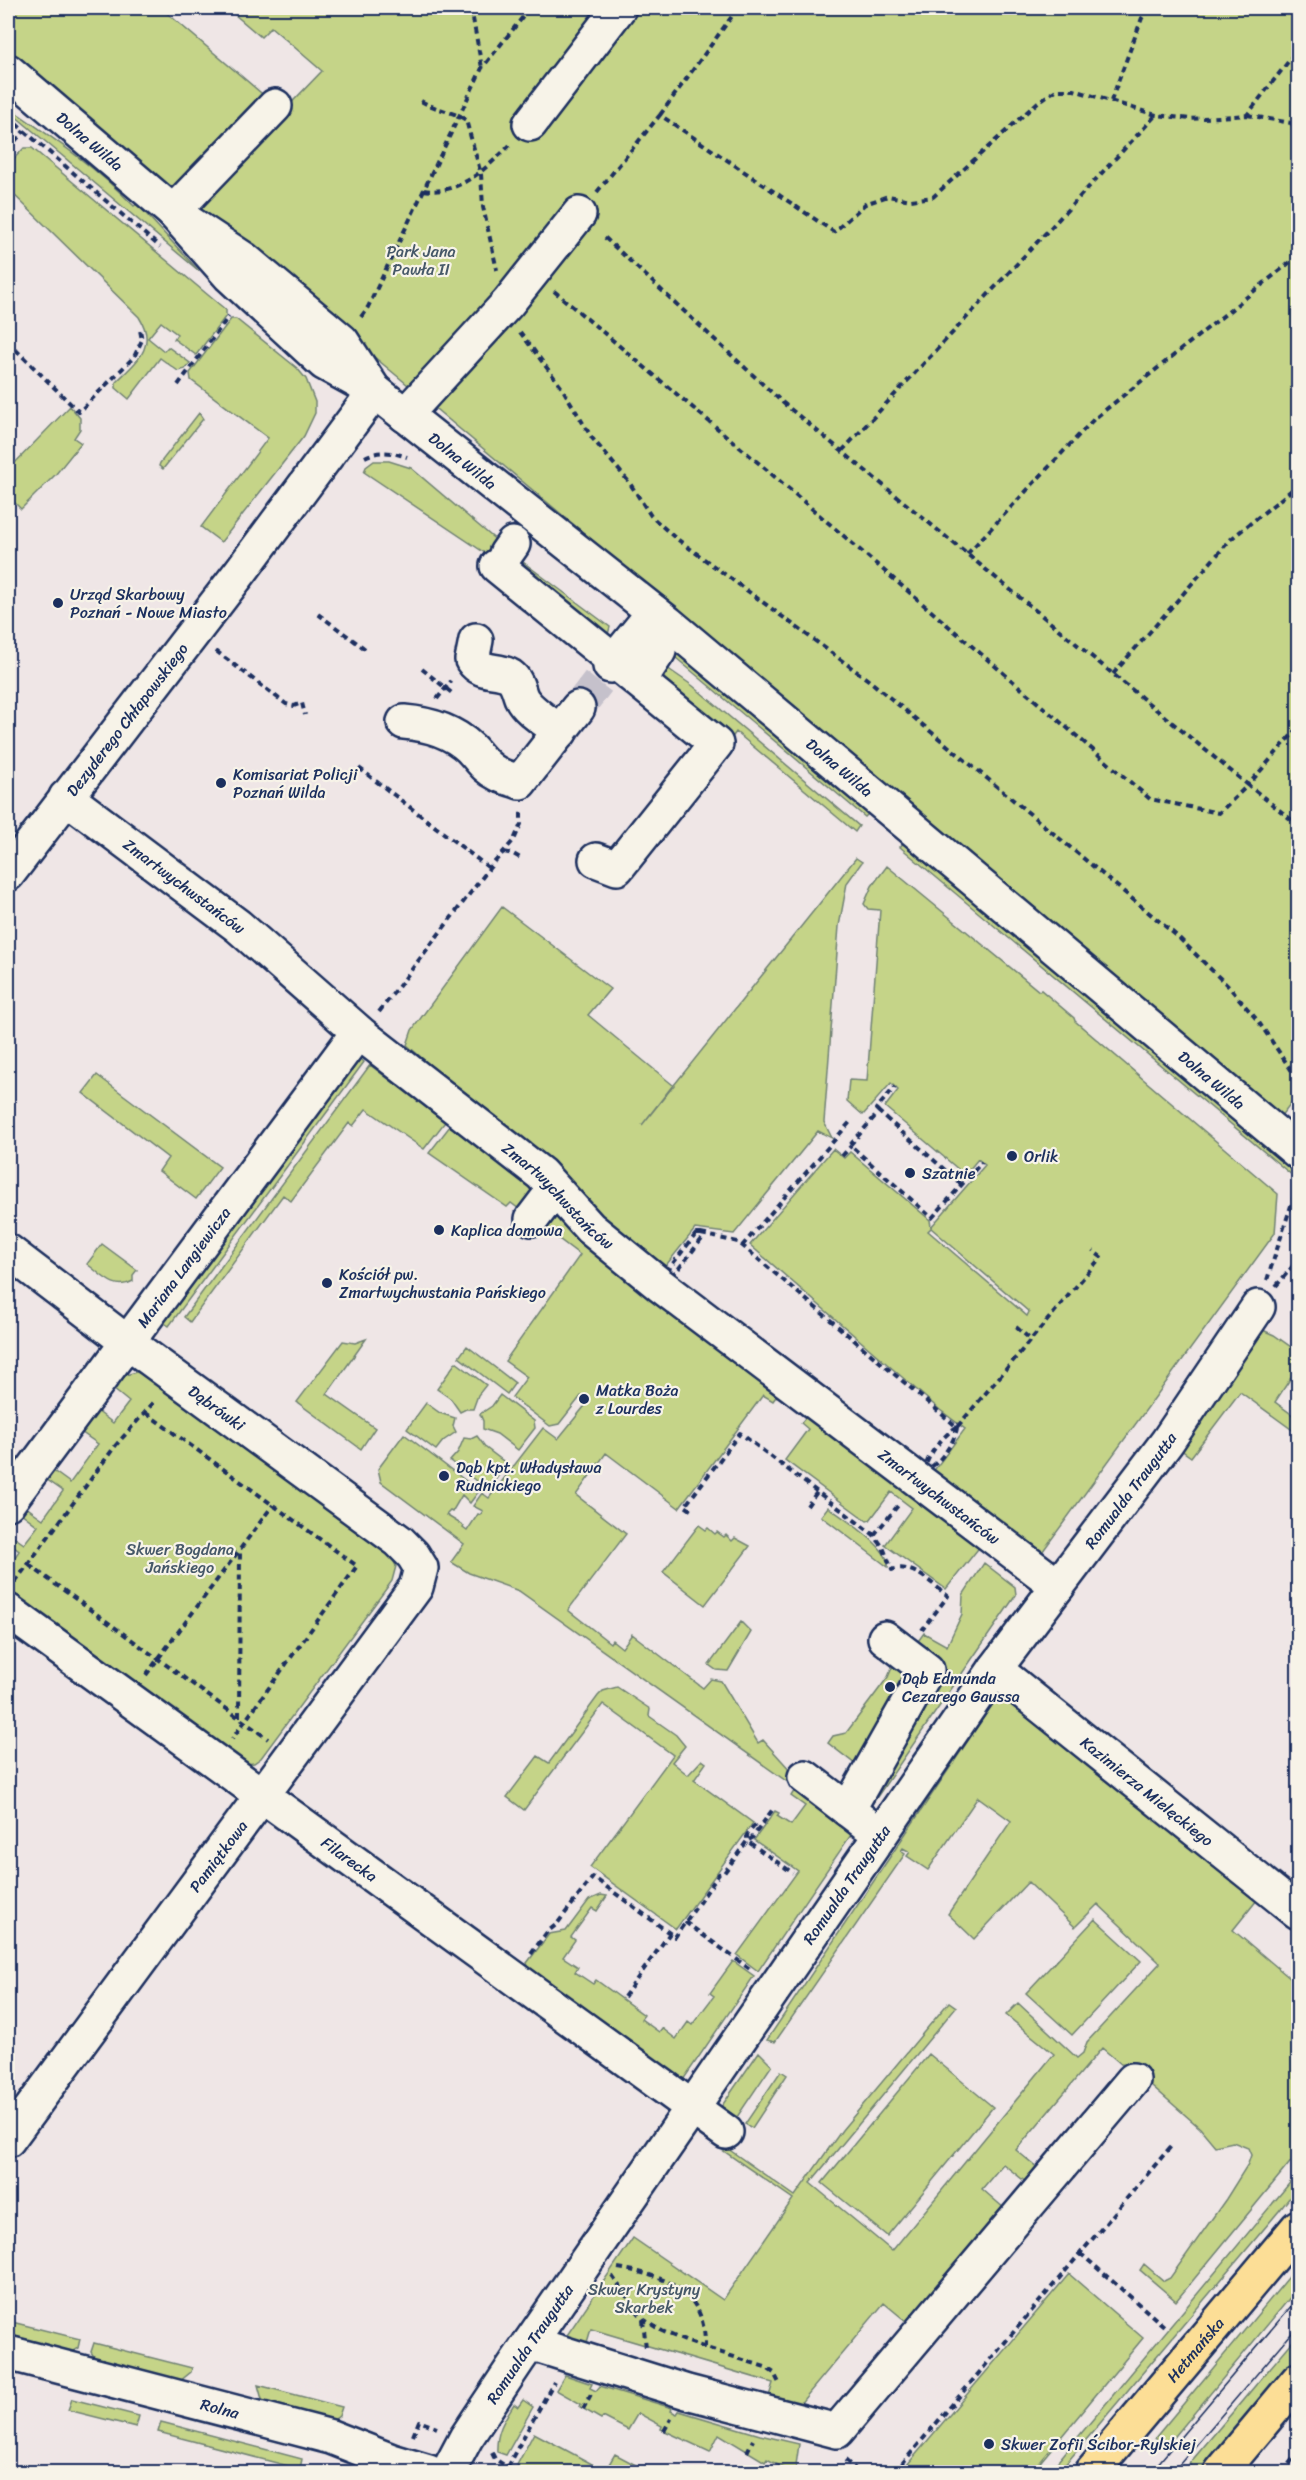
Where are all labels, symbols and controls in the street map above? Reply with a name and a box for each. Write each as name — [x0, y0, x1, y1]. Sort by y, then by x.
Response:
street label: Dolna Wilda — [50, 104, 130, 179]
park label: Park Jana Pawła II — [386, 237, 456, 284]
street label: Dolna Wilda — [422, 424, 503, 497]
place label: Urząd Skarbowy Poznań - Nowe Miasto — [70, 580, 227, 627]
marker: Urząd Skarbowy Poznań - Nowe Miasto — [51, 596, 65, 610]
street label: Dezyderego Chłapowskiego — [58, 636, 196, 803]
street label: Dolna Wilda — [799, 730, 880, 805]
place label: Komisariat Policji Poznań Wilda — [233, 760, 358, 807]
marker: Komisariat Policji Poznań Wilda — [214, 776, 228, 790]
street label: Zmartwychwstańców — [117, 830, 252, 942]
street label: Dolna Wilda — [1171, 1043, 1252, 1117]
street label: Zmartwychwstańców — [495, 1135, 620, 1257]
place label: Orlik — [1024, 1142, 1058, 1171]
marker: Orlik — [1005, 1149, 1019, 1163]
place label: Szatnie — [922, 1159, 976, 1188]
marker: Szatnie — [903, 1166, 917, 1180]
street label: Mariana Langiewicza — [129, 1200, 239, 1334]
place label: Kaplica domowa — [451, 1216, 562, 1245]
marker: Kaplica domowa — [432, 1223, 446, 1237]
place label: Kościół pw. Zmartwychwstania Pańskiego — [339, 1260, 546, 1307]
marker: Kościół pw. Zmartwychwstania Pańskiego — [320, 1276, 334, 1290]
place label: Matka Boża z Lourdes — [595, 1376, 679, 1423]
street label: Dąbrówki — [182, 1377, 252, 1439]
marker: Matka Boża z Lourdes — [577, 1392, 591, 1406]
street label: Romualda Traugutta — [1077, 1425, 1185, 1555]
street label: Zmartwychwstańców — [872, 1441, 1006, 1553]
place label: Dąb kpt. Władysława Rudnickiego — [456, 1453, 601, 1500]
marker: Dąb kpt. Władysława Rudnickiego — [437, 1469, 451, 1483]
park label: Skwer Bogdana Jańskiego — [126, 1535, 234, 1582]
place label: Dąb Edmunda Cezarego Gaussa — [902, 1664, 1020, 1711]
marker: Dąb Edmunda Cezarego Gaussa — [883, 1680, 897, 1694]
street label: Kazimierza Mielęckiego — [1074, 1729, 1220, 1854]
street label: Pamiątkowa — [181, 1814, 256, 1899]
street label: Romualda Traugutta — [795, 1818, 899, 1951]
street label: Filarecka — [315, 1829, 384, 1890]
park label: Skwer Krystyny Skarbek — [588, 2275, 701, 2322]
street label: Romualda Traugutta — [478, 2277, 582, 2410]
street label: Hetmańska — [1159, 2310, 1232, 2389]
street label: Rolna — [197, 2390, 243, 2428]
place label: Skwer Zofii Ścibor-Rylskiej — [1001, 2430, 1197, 2459]
marker: Skwer Zofii Ścibor-Rylskiej — [982, 2437, 996, 2451]

